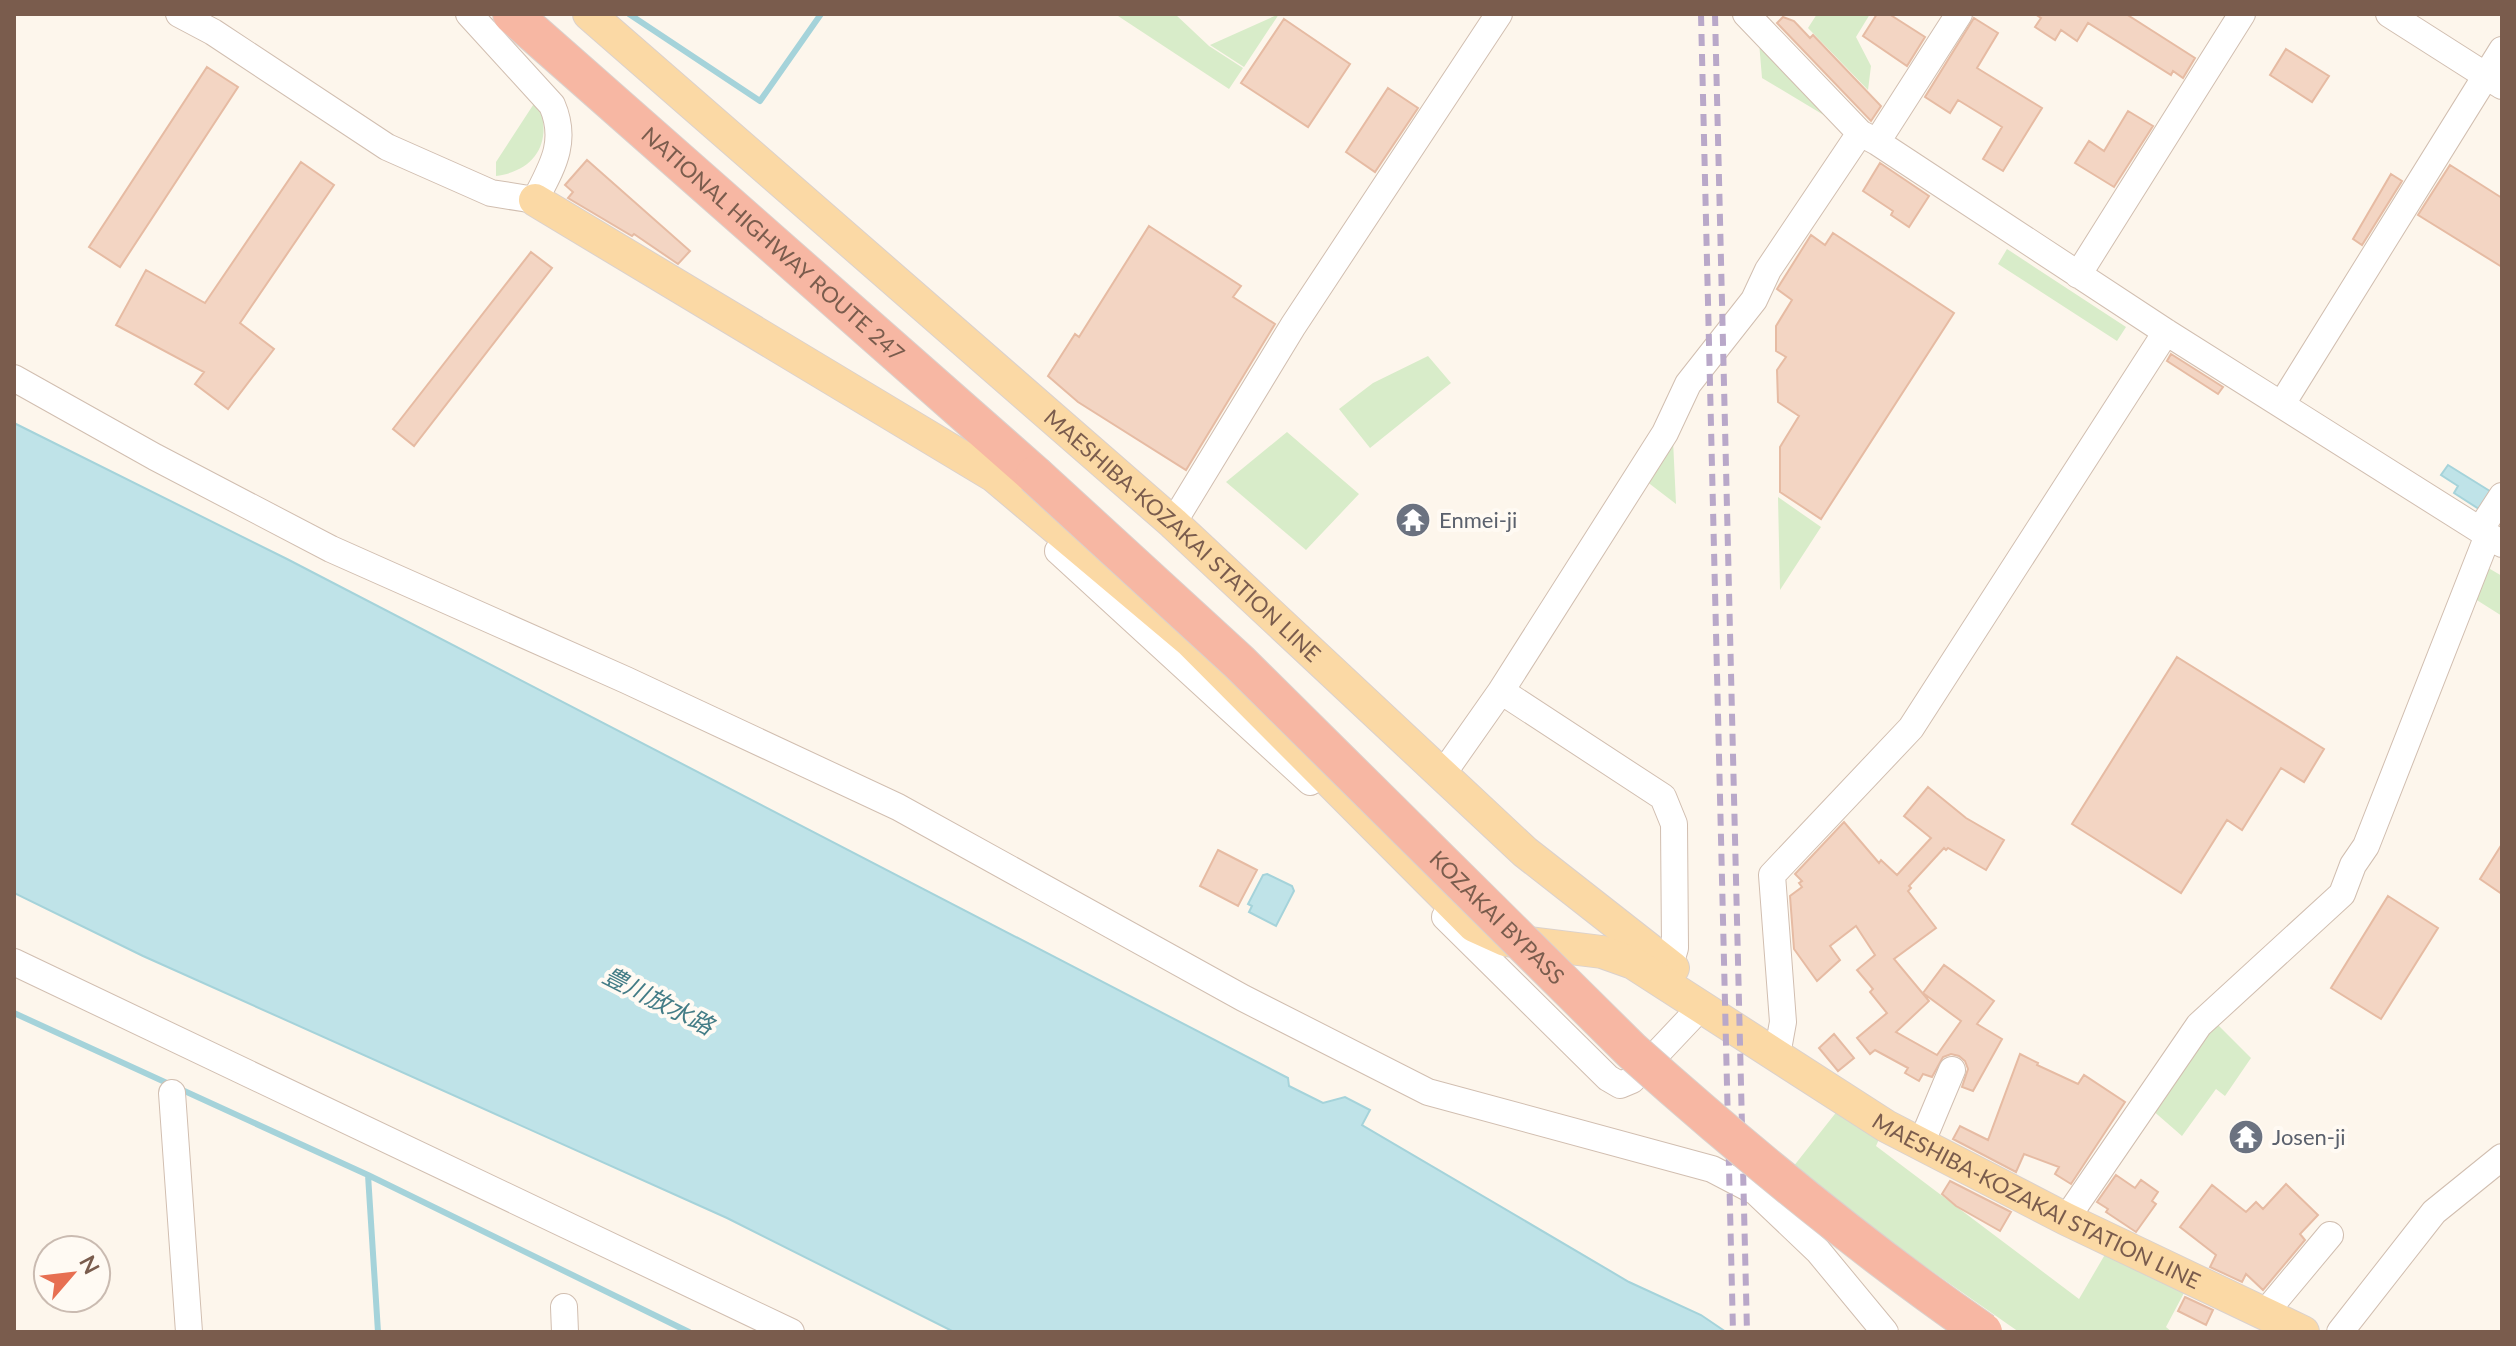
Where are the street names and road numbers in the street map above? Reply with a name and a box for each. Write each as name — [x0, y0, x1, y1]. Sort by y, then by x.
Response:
street label: NATIONAL HIGHWAY ROUTE 247 — [636, 121, 910, 367]
street label: MAESHIBA-KOZAKAI STATION LINE — [1039, 403, 1326, 667]
street label: KOZAKAI BYPASS — [1425, 845, 1571, 990]
street label: MAESHIBA-KOZAKAI STATION LINE — [1868, 1107, 2205, 1294]

